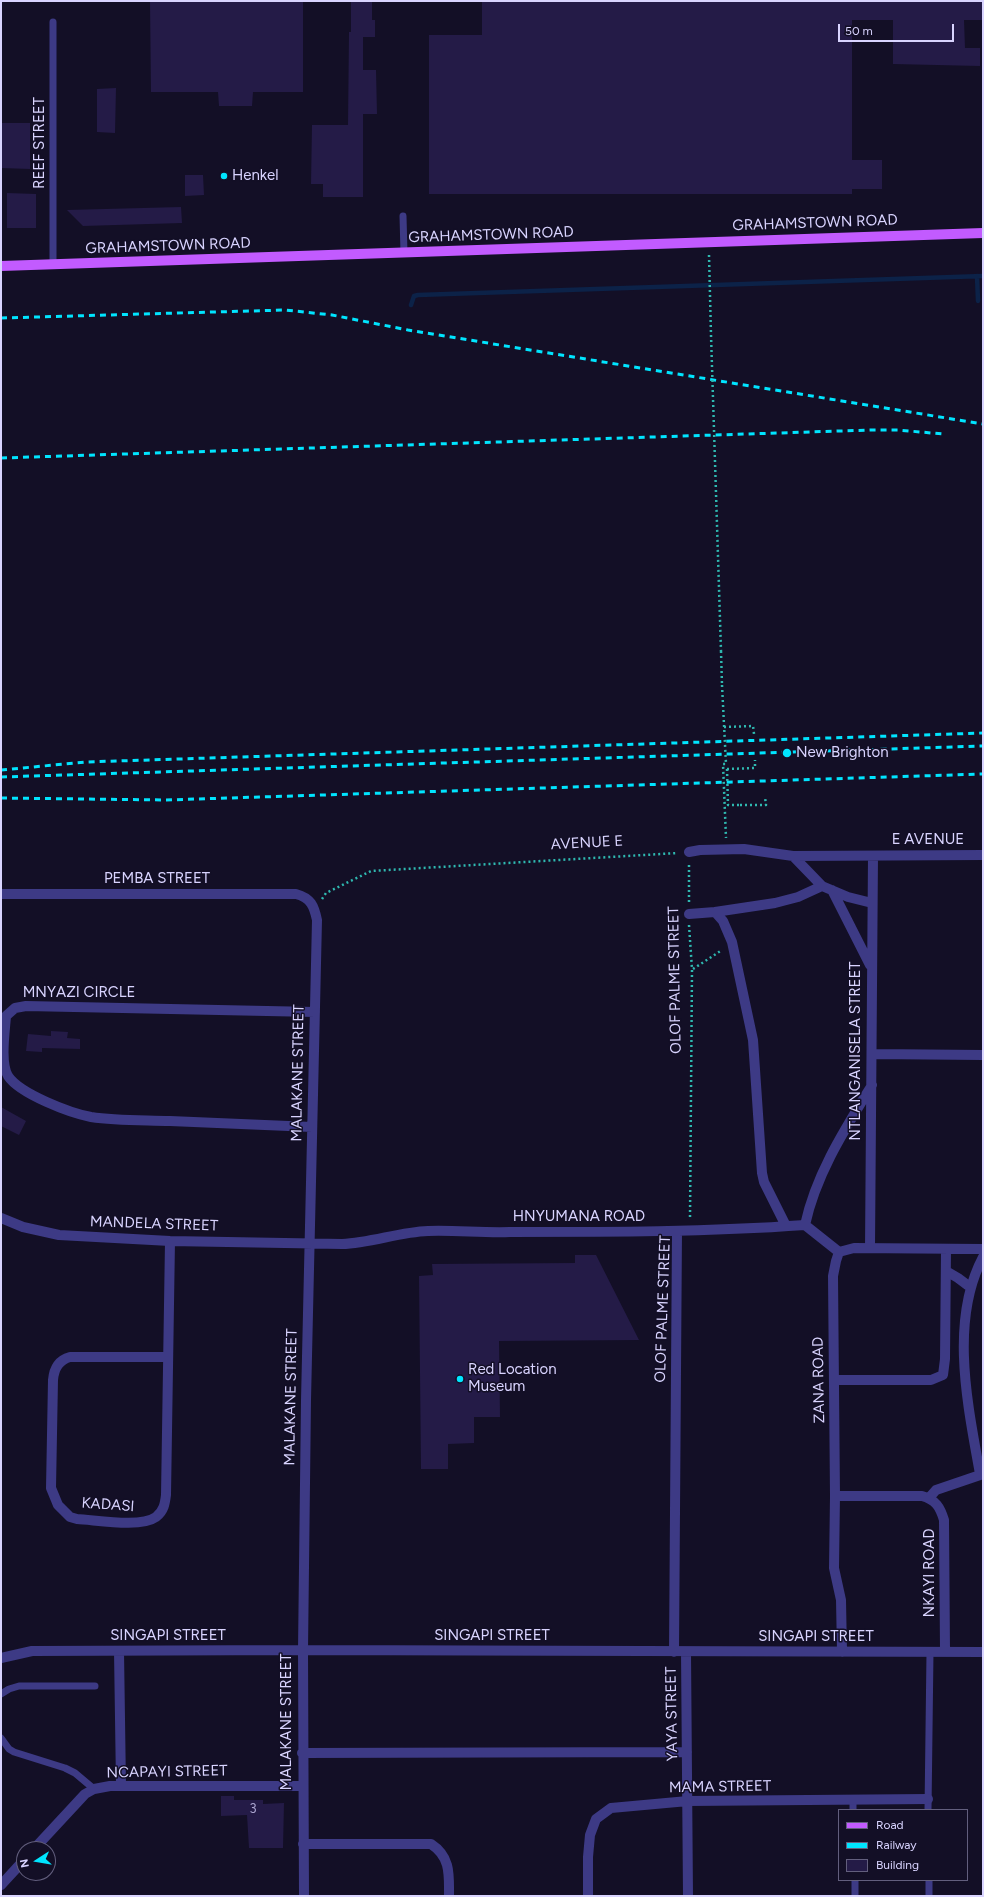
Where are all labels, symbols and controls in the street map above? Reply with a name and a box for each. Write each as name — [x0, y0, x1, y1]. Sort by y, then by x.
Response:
scale bar — [840, 16, 956, 42]
text: 50 m — [845, 24, 873, 38]
street label: REEF STREET — [31, 97, 49, 189]
place label: Henkel — [232, 167, 278, 185]
marker: Henkel — [219, 171, 229, 181]
street label: GRAHAMSTOWN ROAD — [732, 211, 898, 235]
street label: GRAHAMSTOWN ROAD — [408, 223, 574, 247]
street label: GRAHAMSTOWN ROAD — [85, 234, 251, 258]
place label: New Brighton — [796, 744, 889, 762]
marker: New Brighton — [781, 747, 793, 759]
street label: E AVENUE — [892, 831, 964, 849]
street label: AVENUE E — [550, 832, 624, 854]
street label: PEMBA STREET — [104, 870, 210, 888]
street label: OLOF PALME STREET — [665, 906, 685, 1054]
street label: NTLANGANISELA STREET — [847, 961, 865, 1141]
street label: MNYAZI CIRCLE — [23, 984, 135, 1002]
street label: MALAKANE STREET — [288, 1004, 308, 1142]
street label: HNYUMANA ROAD — [513, 1208, 645, 1226]
street label: MANDELA STREET — [90, 1213, 218, 1235]
street label: OLOF PALME STREET — [651, 1235, 675, 1383]
street label: MALAKANE STREET — [281, 1328, 301, 1466]
street label: ZANA ROAD — [809, 1336, 829, 1424]
place label: Red Location Museum — [468, 1361, 557, 1396]
marker: Red Location Museum — [455, 1374, 465, 1384]
street label: KADASI — [81, 1494, 135, 1516]
street label: NKAYI ROAD — [921, 1528, 939, 1618]
street label: SINGAPI STREET — [110, 1627, 226, 1645]
street label: SINGAPI STREET — [434, 1627, 550, 1645]
street label: SINGAPI STREET — [758, 1628, 874, 1646]
street label: MALAKANE STREET — [278, 1653, 296, 1791]
street label: YAYA STREET — [662, 1666, 682, 1762]
street label: NCAPAYI STREET — [106, 1762, 228, 1782]
street label: MAMA STREET — [669, 1777, 771, 1797]
house number: 3 — [249, 1801, 257, 1817]
legend — [838, 1809, 968, 1881]
text: Road — [876, 1818, 904, 1832]
text: Railway — [876, 1838, 917, 1852]
north arrow — [16, 1841, 56, 1881]
text: N — [18, 1858, 32, 1869]
text: Building — [876, 1858, 919, 1872]

